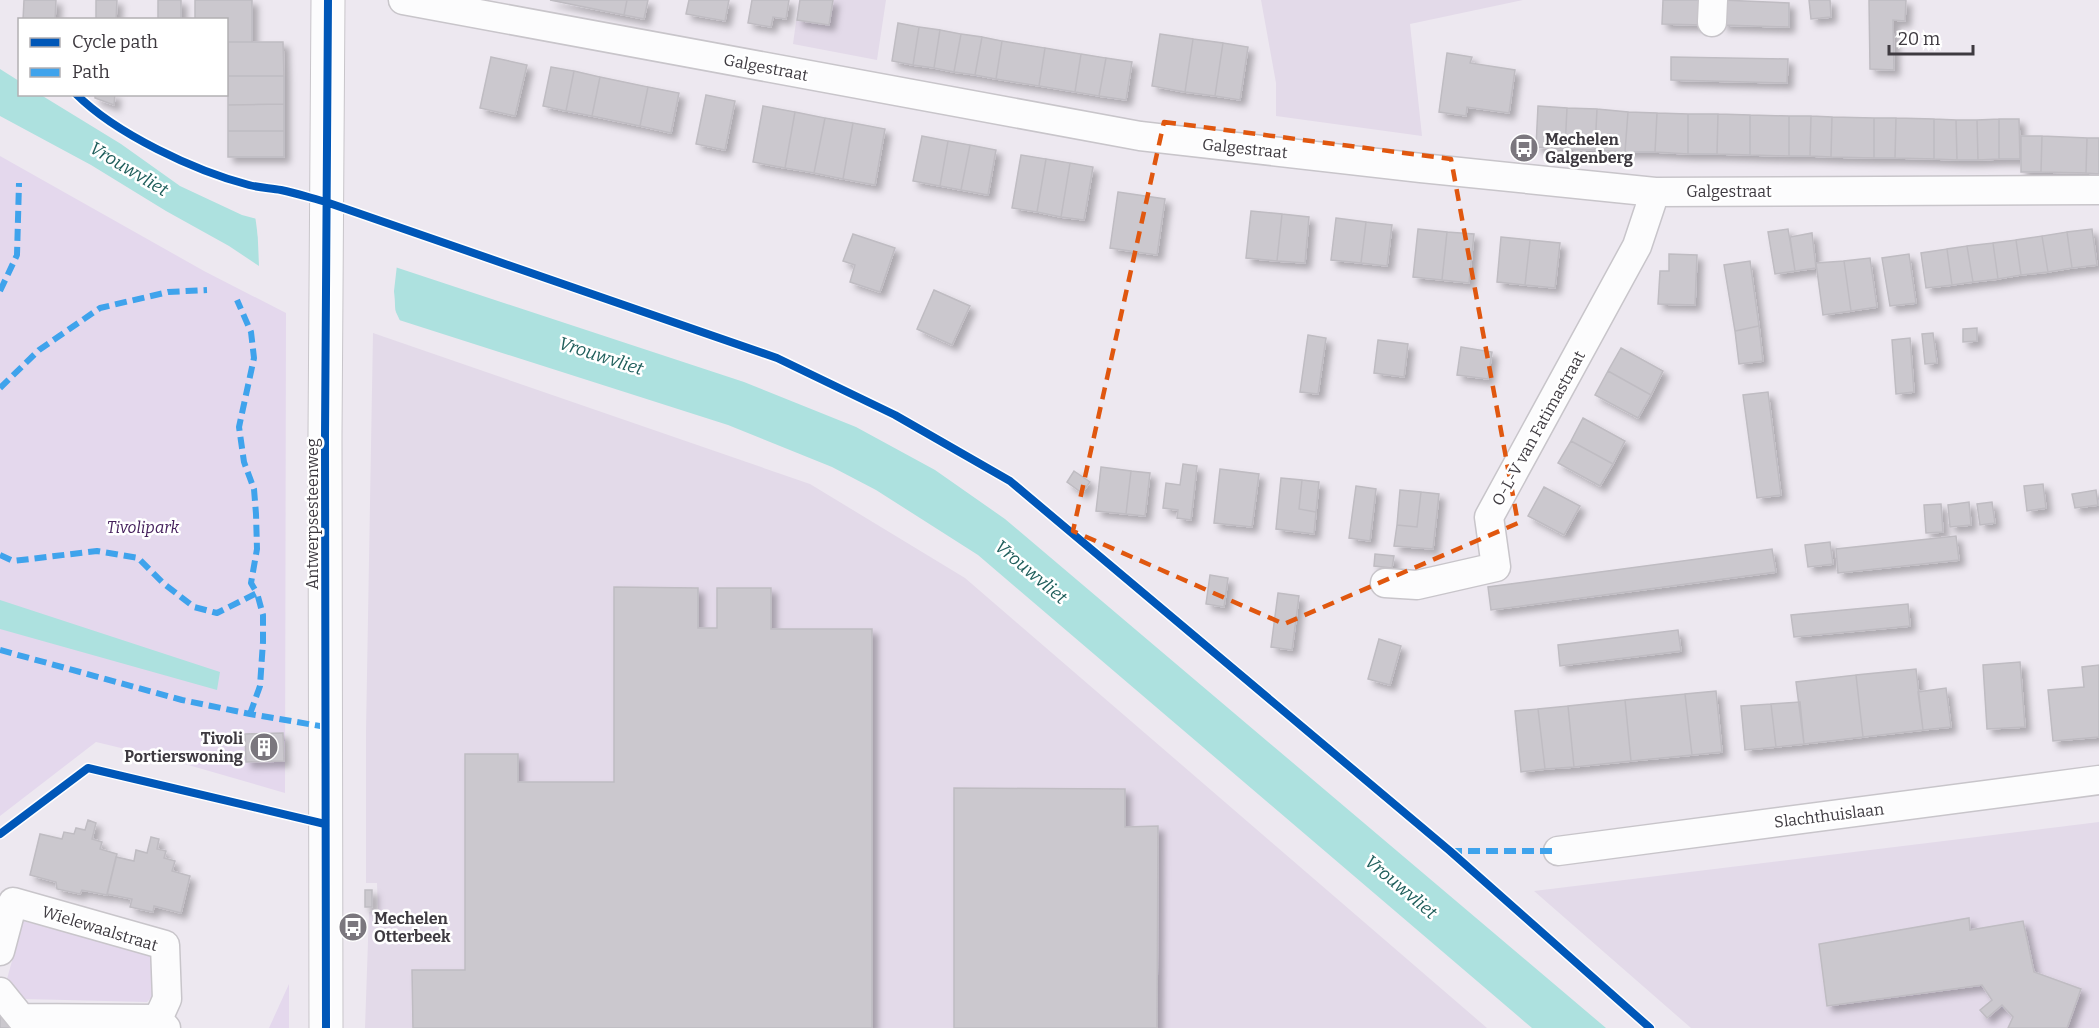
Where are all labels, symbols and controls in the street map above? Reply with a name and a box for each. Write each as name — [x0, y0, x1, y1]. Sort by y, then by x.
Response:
legend — [18, 18, 228, 96]
scale bar — [1889, 18, 1973, 56]
text: 20 m — [1898, 28, 1940, 50]
text: Cycle path — [72, 31, 158, 53]
street label: Galgestraat — [722, 50, 810, 85]
text: Path — [72, 61, 110, 83]
place label: Mechelen Galgenberg — [1545, 130, 1633, 167]
bus stop icon: Mechelen Galgenberg — [1508, 132, 1540, 164]
street label: Galgestraat — [1201, 135, 1289, 162]
water label: Vrouwvliet — [86, 137, 173, 201]
street label: Galgestraat — [1686, 182, 1772, 201]
water label: Vrouwvliet — [556, 332, 647, 380]
street label: O-L-V van Fatimastraat — [1488, 347, 1589, 509]
street label: Antwerpsesteenweg — [303, 438, 322, 590]
park label: Tivolipark — [107, 518, 180, 537]
water label: Vrouwvliet — [990, 535, 1072, 609]
place label: Tivoli Portierswoning — [124, 729, 243, 766]
building icon: Tivoli Portierswoning — [248, 731, 280, 763]
street label: Slachthuislaan — [1773, 799, 1885, 832]
water label: Vrouwvliet — [1360, 850, 1442, 924]
street label: Wielewaalstraat — [40, 902, 160, 955]
place label: Mechelen Otterbeek — [374, 909, 451, 946]
bus stop icon: Mechelen Otterbeek — [337, 911, 369, 943]

